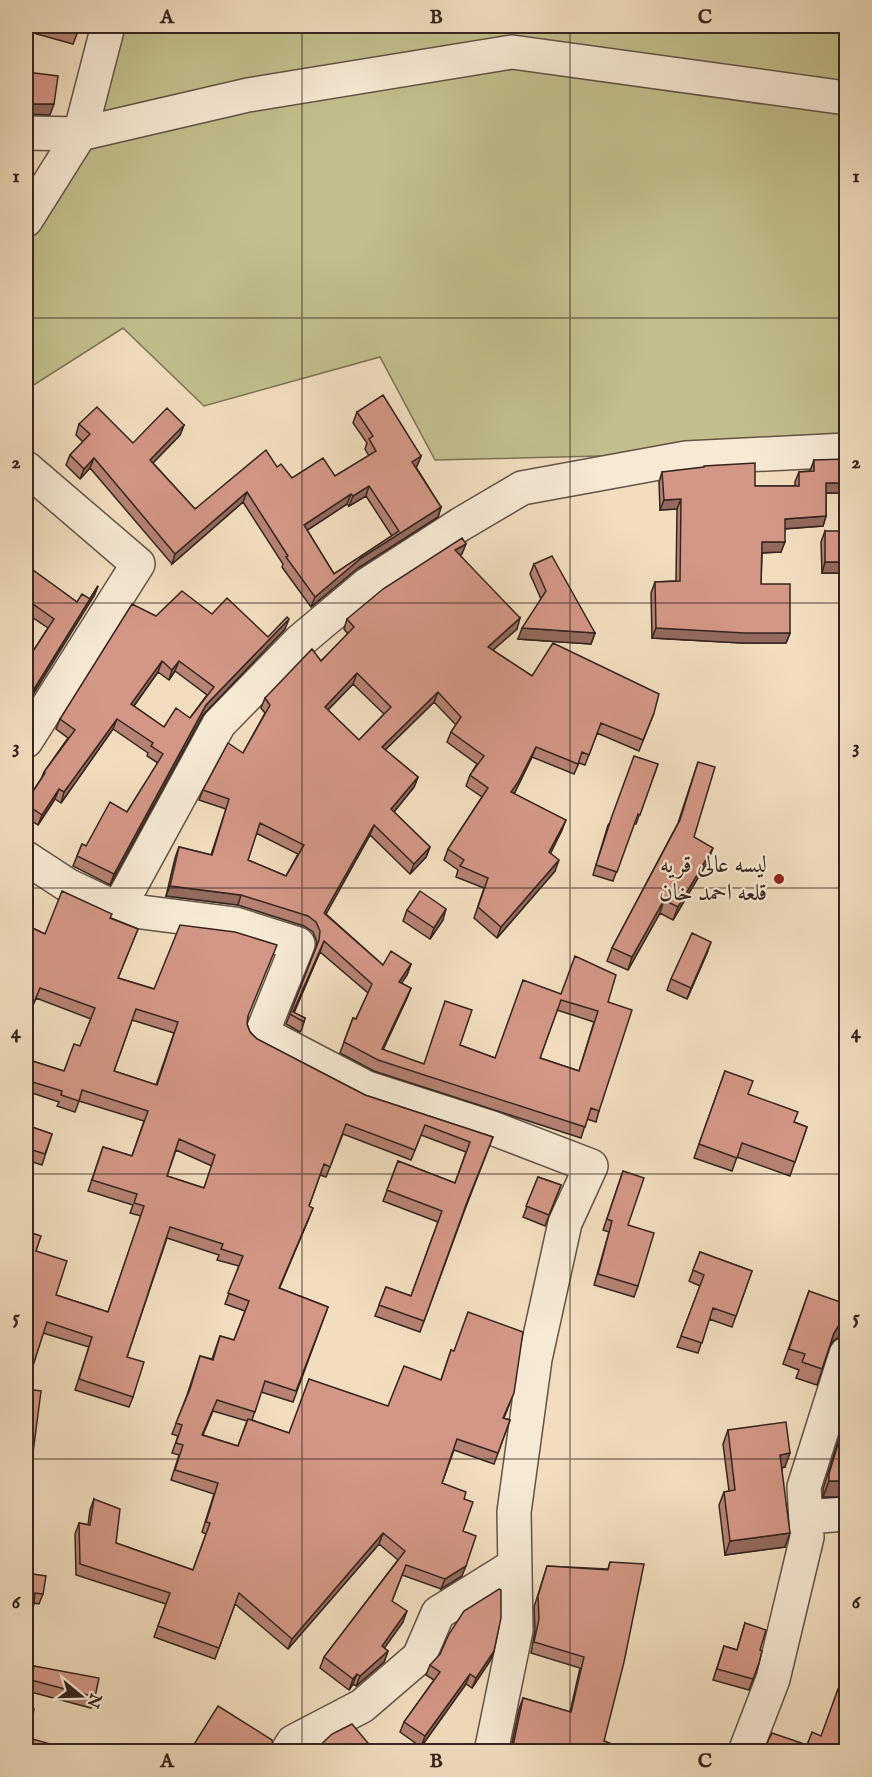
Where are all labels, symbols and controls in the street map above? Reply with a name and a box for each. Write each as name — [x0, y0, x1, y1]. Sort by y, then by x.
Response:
text: A — [159, 5, 175, 30]
text: B — [429, 5, 443, 30]
text: C — [698, 5, 712, 30]
text: 1 — [12, 164, 20, 189]
text: 1 — [852, 164, 860, 189]
text: 2 — [11, 450, 21, 475]
text: 2 — [851, 450, 861, 475]
text: 3 — [12, 735, 20, 760]
text: 3 — [852, 735, 860, 760]
place label: لیسه عالی قریه قلعه احمد خان — [659, 850, 767, 909]
marker: لیسه عالی قریه قلعه احمد خان — [772, 872, 786, 886]
text: 4 — [11, 1020, 22, 1045]
text: 4 — [851, 1020, 862, 1045]
text: 5 — [12, 1305, 20, 1330]
text: 5 — [852, 1305, 860, 1330]
text: 6 — [12, 1590, 22, 1615]
text: 6 — [852, 1590, 862, 1615]
north arrow — [51, 1666, 111, 1726]
text: N — [82, 1689, 105, 1710]
text: A — [159, 1749, 175, 1774]
text: B — [429, 1749, 443, 1774]
text: C — [698, 1749, 712, 1774]

